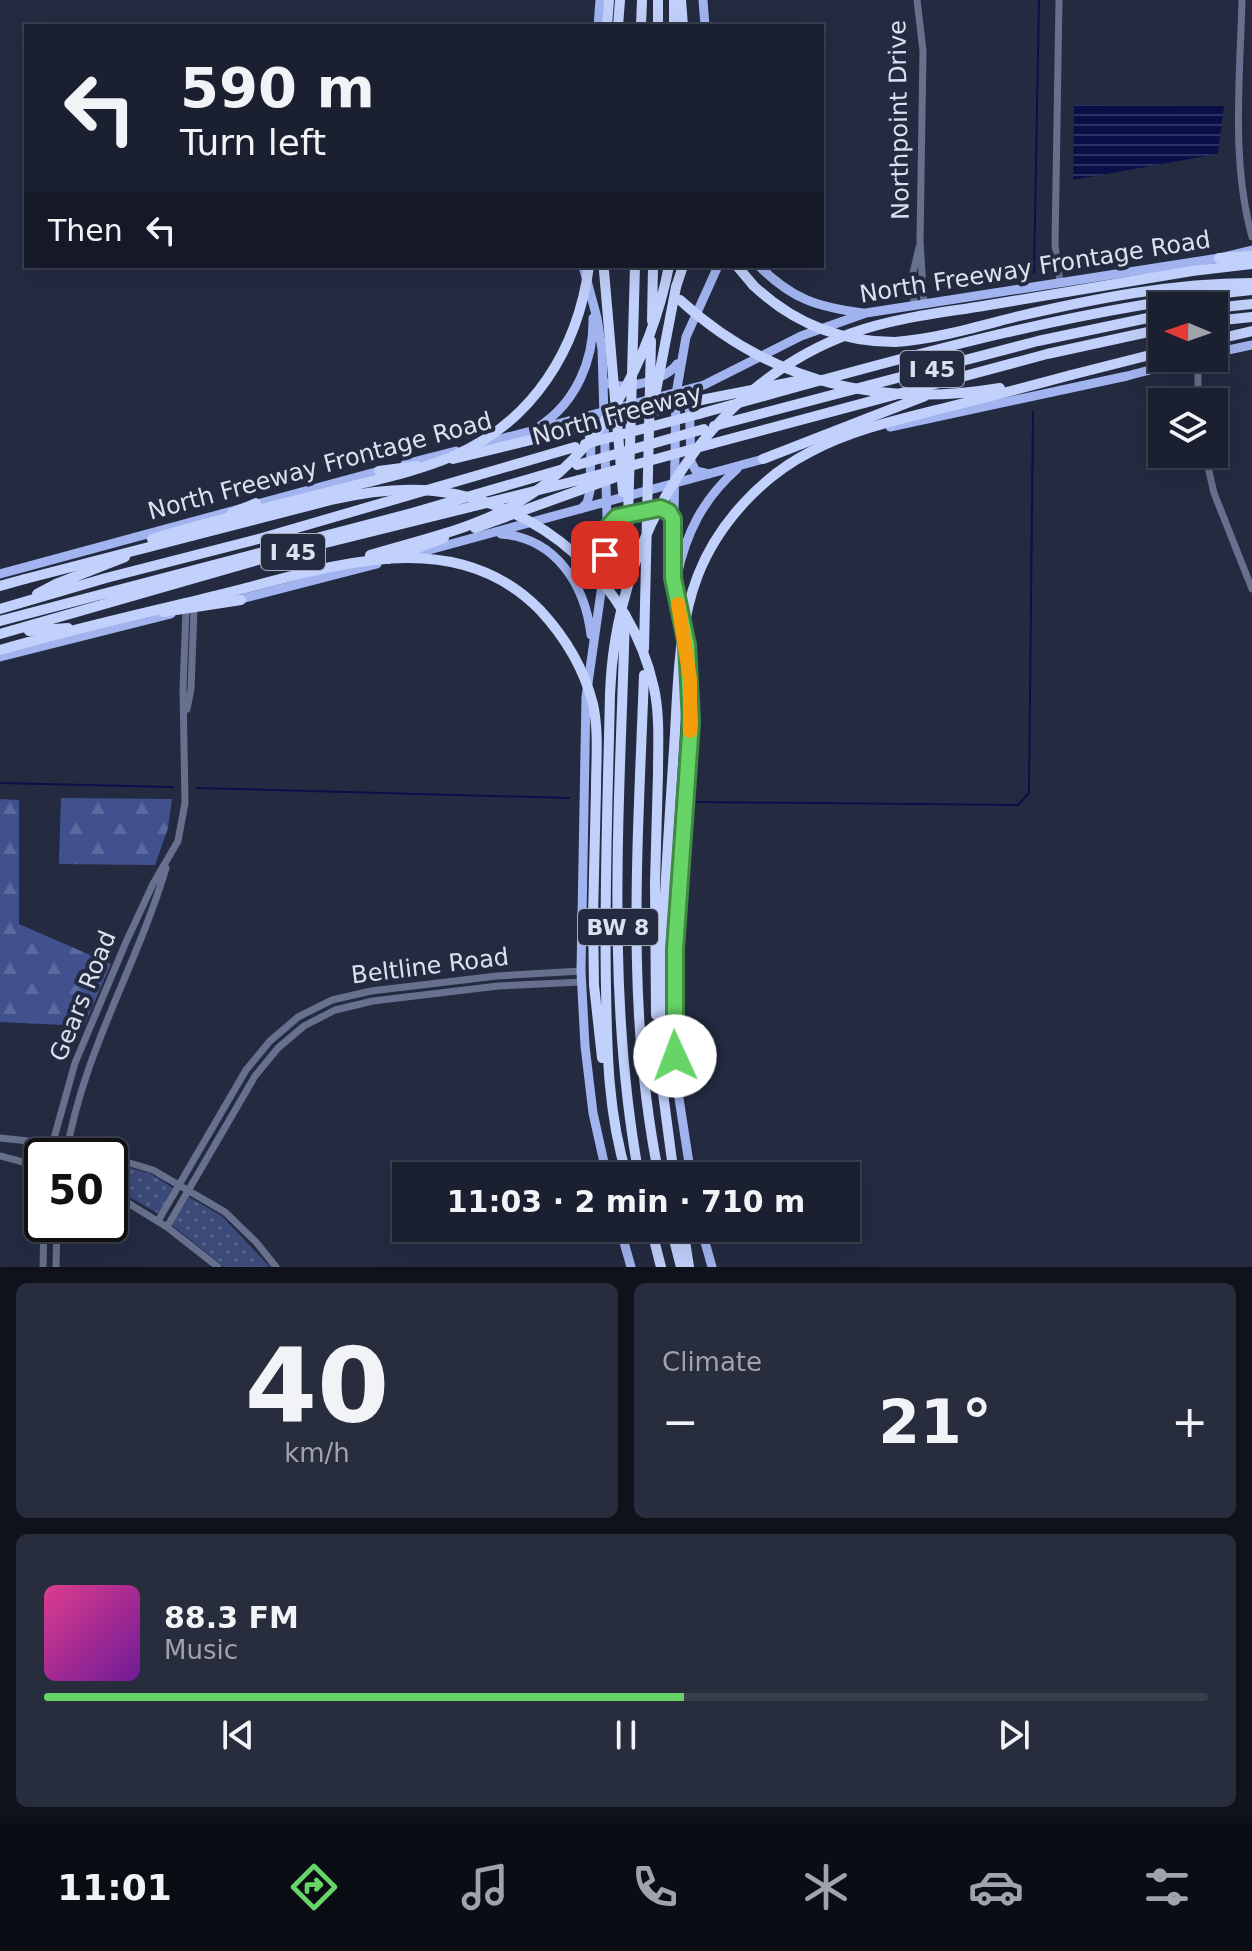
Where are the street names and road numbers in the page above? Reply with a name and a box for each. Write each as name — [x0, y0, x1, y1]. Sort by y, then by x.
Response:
street label: Northpoint Drive — [883, 20, 915, 220]
street label: North Freeway Frontage Road — [857, 225, 1213, 309]
road number: I 45 — [900, 351, 964, 387]
street label: North Freeway — [529, 379, 705, 451]
street label: North Freeway Frontage Road — [145, 407, 495, 525]
road number: I 45 — [261, 534, 325, 570]
road number: BW 8 — [578, 909, 658, 945]
street label: Gears Road — [44, 927, 122, 1065]
street label: Beltline Road — [350, 942, 510, 990]

